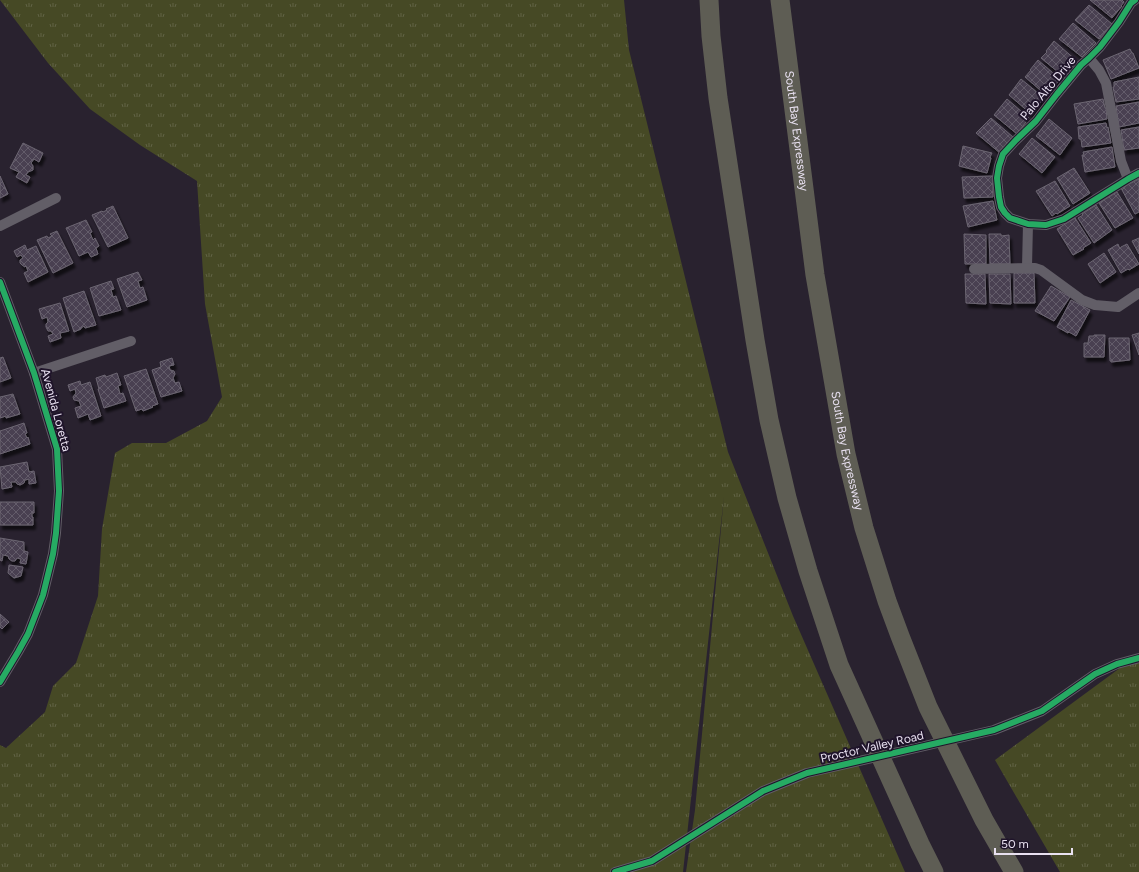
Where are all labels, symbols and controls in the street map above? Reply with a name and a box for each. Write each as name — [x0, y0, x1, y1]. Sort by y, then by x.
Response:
street label: Palo Alto Drive — [1017, 53, 1079, 123]
street label: South Bay Expressway — [782, 70, 811, 193]
street label: Avenida Loretta — [38, 367, 74, 453]
street label: South Bay Expressway — [828, 390, 867, 512]
street label: Proctor Valley Road — [819, 728, 925, 766]
scale bar — [995, 830, 1072, 856]
text: 50 m — [1001, 837, 1029, 851]

